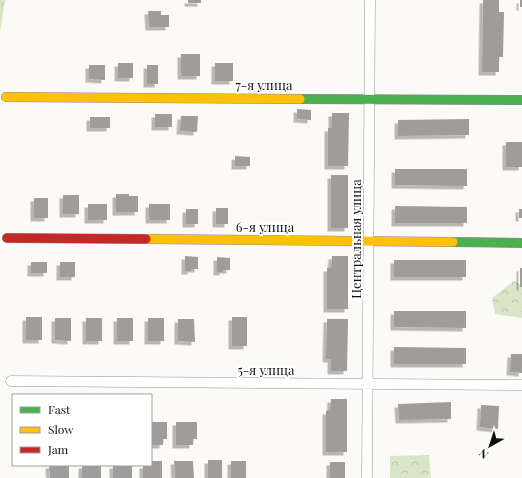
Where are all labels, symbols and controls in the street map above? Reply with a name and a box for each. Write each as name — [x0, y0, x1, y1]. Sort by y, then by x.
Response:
street label: 7-я улица — [236, 76, 293, 93]
street label: Центральная улица — [347, 179, 364, 299]
street label: 6-я улица — [236, 218, 295, 235]
street label: 5-я улица — [237, 361, 295, 378]
legend — [12, 394, 152, 466]
text: Fast — [48, 401, 71, 417]
text: Slow — [48, 421, 74, 437]
north arrow — [470, 426, 510, 466]
text: Jam — [47, 441, 69, 457]
text: N — [476, 446, 491, 462]

